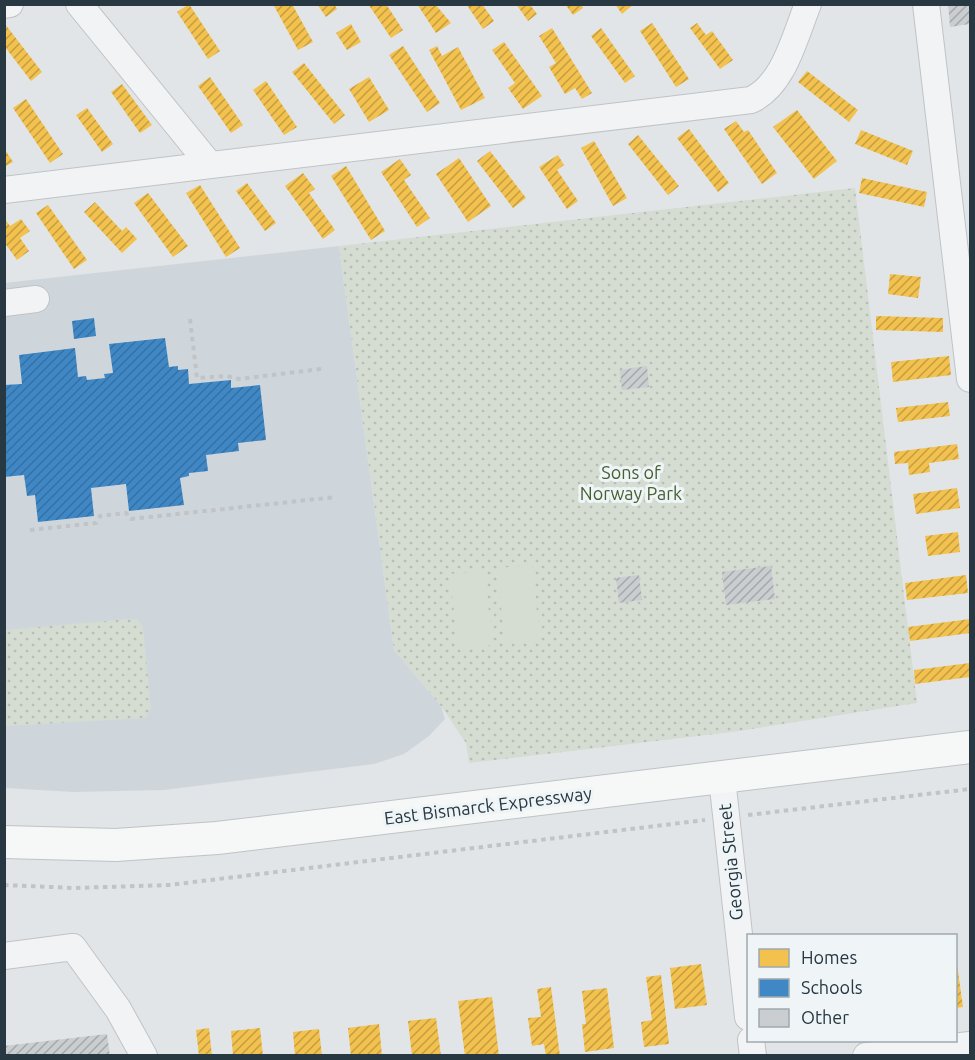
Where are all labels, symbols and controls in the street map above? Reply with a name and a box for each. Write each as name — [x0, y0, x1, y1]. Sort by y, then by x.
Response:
park label: Sons of Norway Park — [580, 462, 682, 503]
street label: East Bismarck Expressway — [383, 782, 593, 828]
street label: Georgia Street — [714, 803, 746, 922]
legend — [747, 934, 957, 1042]
text: Homes — [801, 947, 858, 967]
text: Schools — [801, 977, 863, 997]
text: Other — [801, 1007, 849, 1027]

